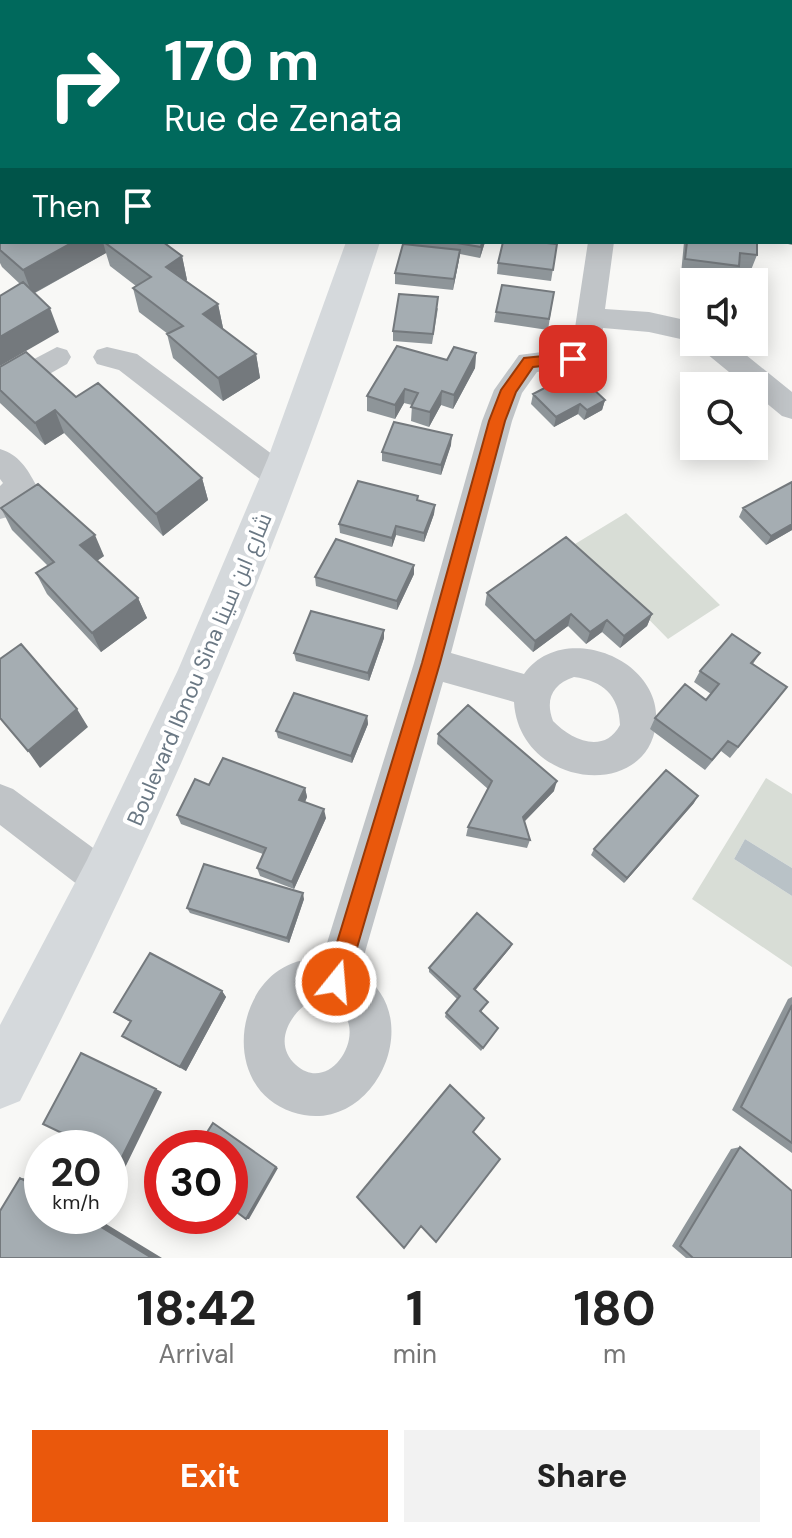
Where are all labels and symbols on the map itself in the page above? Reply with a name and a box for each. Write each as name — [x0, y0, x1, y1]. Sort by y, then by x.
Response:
pin — [539, 325, 607, 393]
street label: Boulevard Ibnou Sina شارع ابن سينا — [120, 508, 279, 830]
position arrow — [294, 940, 378, 1024]
speed limit sign: 30 — [144, 1130, 248, 1234]

